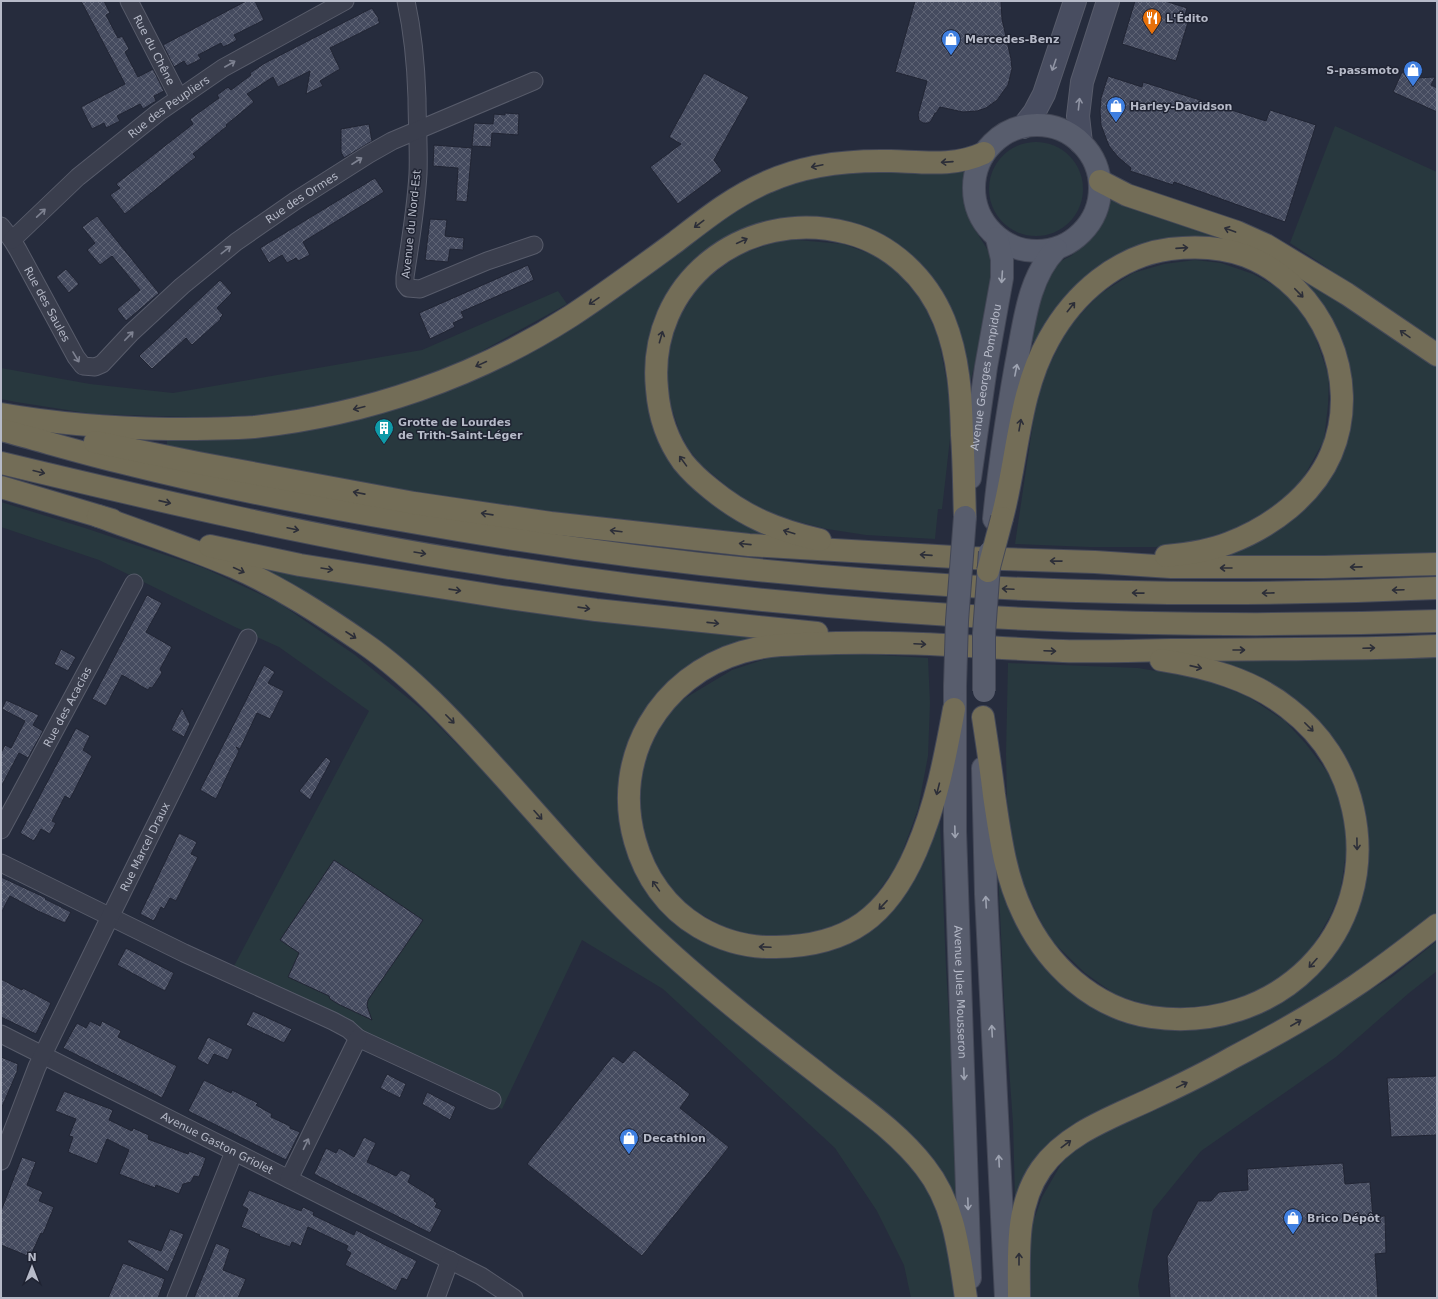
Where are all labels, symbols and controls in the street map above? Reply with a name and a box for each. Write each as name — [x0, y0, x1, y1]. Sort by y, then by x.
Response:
restaurant icon: L'Édito — [1141, 7, 1163, 35]
place label: L'Édito — [1166, 12, 1209, 25]
street label: Rue du Chêne — [130, 13, 177, 88]
shop icon: Mercedes-Benz — [940, 28, 962, 56]
place label: Mercedes-Benz — [965, 33, 1059, 46]
one-way arrow — [1050, 58, 1058, 70]
one-way arrow — [224, 59, 236, 67]
shop icon: S-passmoto — [1402, 59, 1424, 87]
place label: S-passmoto — [1326, 64, 1399, 77]
street label: Rue des Peupliers — [126, 73, 212, 141]
shop icon: Harley-Davidson — [1105, 95, 1127, 123]
one-way arrow — [1075, 98, 1082, 111]
place label: Harley-Davidson — [1130, 100, 1232, 113]
one-way arrow — [351, 157, 363, 165]
one-way arrow — [941, 159, 954, 166]
one-way arrow — [811, 162, 824, 170]
street label: Avenue du Nord-Est — [399, 168, 424, 279]
street label: Rue des Ormes — [263, 169, 341, 226]
one-way arrow — [36, 209, 46, 218]
one-way arrow — [693, 220, 704, 228]
one-way arrow — [1223, 226, 1236, 233]
one-way arrow — [736, 237, 748, 244]
one-way arrow — [1175, 245, 1188, 252]
one-way arrow — [221, 246, 232, 254]
street label: Rue des Saules — [21, 264, 73, 344]
one-way arrow — [999, 270, 1006, 283]
one-way arrow — [1294, 288, 1304, 298]
one-way arrow — [589, 297, 600, 305]
one-way arrow — [1066, 302, 1075, 313]
street label: Avenue Georges Pompidou — [968, 303, 1004, 451]
one-way arrow — [1399, 329, 1410, 338]
one-way arrow — [124, 331, 133, 341]
one-way arrow — [658, 331, 665, 344]
one-way arrow — [72, 351, 80, 362]
one-way arrow — [475, 361, 487, 368]
one-way arrow — [1012, 363, 1020, 376]
one-way arrow — [352, 405, 365, 412]
place label: Grotte de Lourdes de Trith-Saint-Léger — [398, 416, 523, 442]
building icon: Grotte de Lourdes de Trith-Saint-Léger — [373, 417, 395, 445]
one-way arrow — [1017, 419, 1025, 432]
one-way arrow — [679, 455, 687, 466]
one-way arrow — [32, 468, 45, 476]
one-way arrow — [353, 488, 366, 496]
one-way arrow — [159, 498, 172, 506]
one-way arrow — [481, 510, 494, 518]
one-way arrow — [286, 525, 299, 533]
one-way arrow — [610, 527, 623, 535]
one-way arrow — [783, 528, 796, 535]
one-way arrow — [739, 541, 752, 548]
one-way arrow — [413, 550, 426, 558]
one-way arrow — [920, 551, 933, 558]
one-way arrow — [1050, 557, 1063, 565]
one-way arrow — [1350, 563, 1363, 571]
one-way arrow — [1220, 564, 1233, 572]
one-way arrow — [320, 565, 333, 573]
one-way arrow — [233, 567, 245, 574]
one-way arrow — [1002, 585, 1015, 592]
one-way arrow — [448, 586, 461, 594]
one-way arrow — [1392, 586, 1405, 593]
one-way arrow — [1132, 589, 1145, 597]
one-way arrow — [1262, 589, 1275, 597]
one-way arrow — [577, 604, 590, 612]
one-way arrow — [706, 619, 719, 626]
one-way arrow — [346, 631, 357, 639]
one-way arrow — [913, 640, 926, 647]
one-way arrow — [1362, 644, 1375, 652]
one-way arrow — [1232, 646, 1245, 654]
one-way arrow — [1043, 647, 1056, 654]
street label: Rue des Acacias — [41, 664, 95, 749]
one-way arrow — [1189, 664, 1202, 671]
one-way arrow — [445, 714, 455, 724]
one-way arrow — [1304, 722, 1314, 732]
one-way arrow — [934, 782, 941, 795]
street label: Rue Marcel Draux — [118, 800, 173, 893]
one-way arrow — [533, 810, 542, 820]
one-way arrow — [951, 825, 959, 838]
one-way arrow — [1353, 837, 1361, 850]
one-way arrow — [652, 880, 660, 891]
one-way arrow — [982, 896, 990, 909]
one-way arrow — [879, 900, 888, 910]
street label: Avenue Jules Mousseron — [951, 925, 969, 1059]
one-way arrow — [759, 944, 772, 951]
one-way arrow — [1308, 958, 1318, 968]
one-way arrow — [1290, 1018, 1302, 1026]
one-way arrow — [989, 1025, 996, 1038]
one-way arrow — [960, 1067, 968, 1080]
one-way arrow — [1175, 1081, 1187, 1088]
street label: Avenue Gaston Griolet — [159, 1110, 276, 1177]
shop icon: Decathlon — [618, 1127, 640, 1155]
place label: Decathlon — [643, 1132, 706, 1145]
one-way arrow — [303, 1138, 310, 1150]
one-way arrow — [1060, 1139, 1071, 1148]
one-way arrow — [996, 1155, 1003, 1168]
one-way arrow — [964, 1197, 972, 1210]
shop icon: Brico Dépôt — [1282, 1207, 1304, 1235]
place label: Brico Dépôt — [1307, 1212, 1380, 1225]
north arrow — [12, 1247, 52, 1287]
text: N — [27, 1251, 37, 1264]
one-way arrow — [1015, 1253, 1023, 1266]

